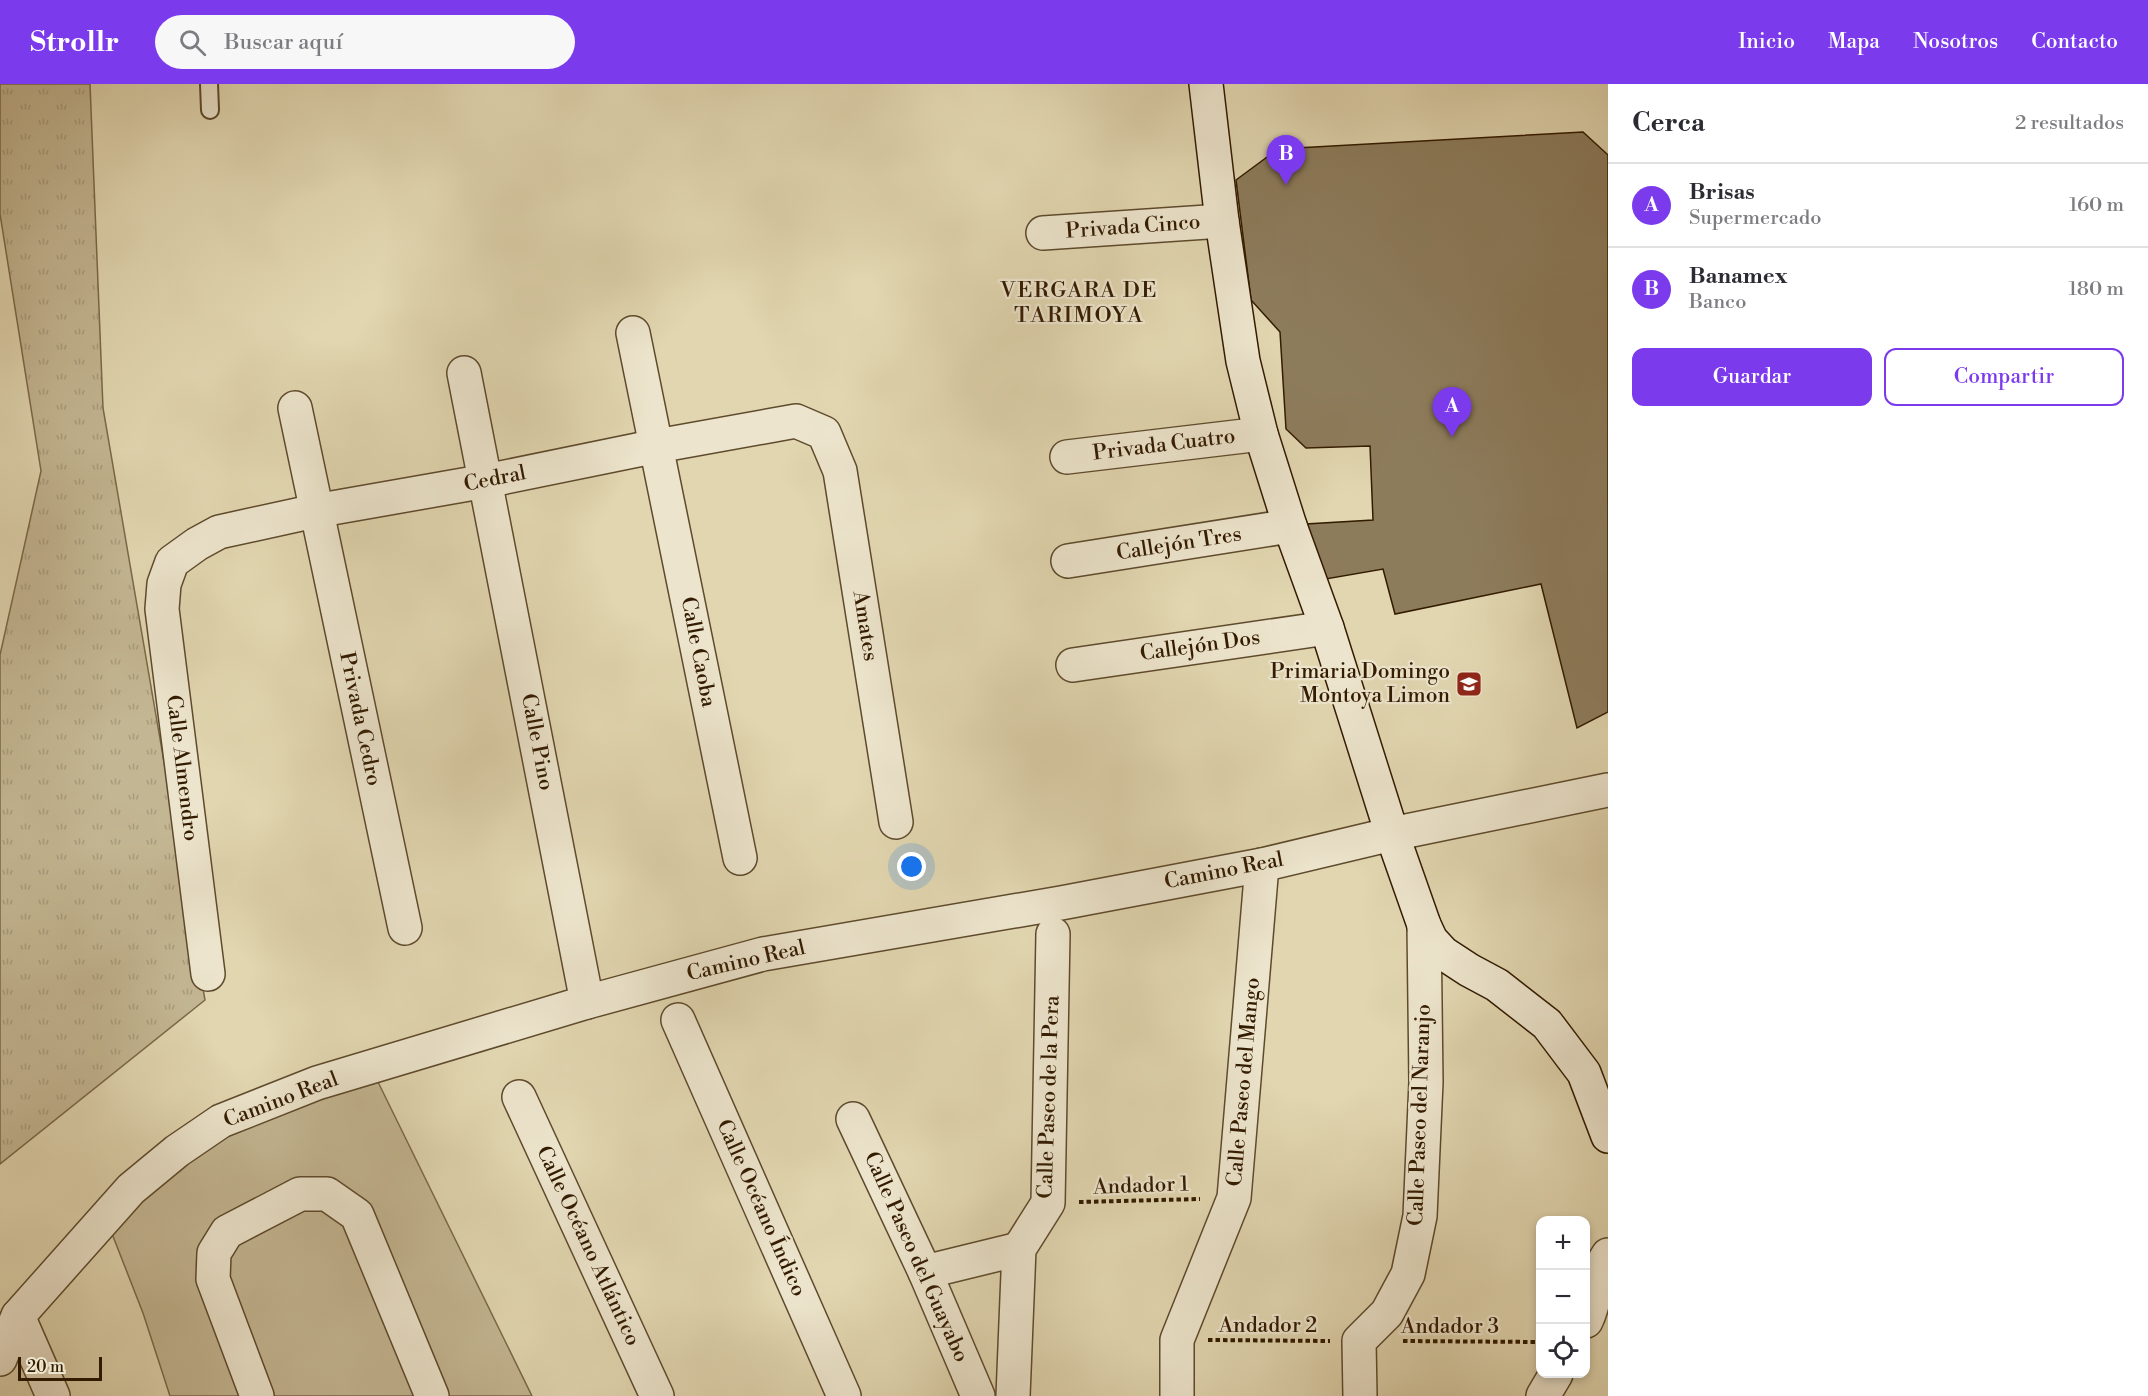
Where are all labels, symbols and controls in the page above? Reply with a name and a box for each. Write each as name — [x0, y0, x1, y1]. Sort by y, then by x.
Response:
search box — [155, 15, 575, 69]
text: Strollr — [30, 25, 119, 60]
icon: search — [176, 26, 209, 59]
text: Buscar aquí — [224, 29, 343, 56]
text: Inicio — [1738, 29, 1795, 55]
text: Mapa — [1828, 29, 1880, 55]
text: Nosotros — [1913, 29, 1998, 55]
text: Contacto — [2031, 29, 2118, 55]
text: Cerca — [1632, 107, 1705, 139]
text: 2 resultados — [2015, 111, 2124, 136]
pin: B — [1266, 135, 1306, 185]
text: Brisas — [1689, 179, 1755, 206]
text: A — [1644, 193, 1659, 218]
text: 160 m — [2069, 193, 2124, 218]
text: Supermercado — [1689, 206, 1821, 231]
street label: Privada Cinco — [1065, 209, 1201, 245]
text: Banamex — [1689, 263, 1787, 290]
district label: VERGARA DE TARIMOYA — [999, 277, 1158, 329]
text: B — [1644, 277, 1659, 302]
text: 180 m — [2069, 277, 2124, 302]
text: Banco — [1689, 290, 1746, 315]
button: Guardar — [1632, 348, 1872, 406]
button: Compartir — [1884, 348, 2124, 406]
pin: A — [1432, 388, 1472, 437]
street label: Privada Cuatro — [1091, 423, 1237, 467]
street label: Cedral — [462, 460, 528, 498]
street label: Callejón Tres — [1115, 521, 1243, 567]
street label: Amates — [846, 588, 883, 663]
street label: Calle Caoba — [675, 595, 722, 710]
street label: Callejón Dos — [1138, 625, 1262, 667]
street label: Privada Cedro — [333, 650, 387, 788]
place label: Primaria Domingo Montoya Limon — [1270, 659, 1450, 709]
school or university icon: Primaria Domingo Montoya Limon — [1454, 669, 1484, 699]
street label: Calle Pino — [515, 691, 559, 793]
street label: Calle Almendro — [160, 693, 204, 843]
street label: Camino Real — [1162, 847, 1286, 895]
your location — [897, 852, 926, 881]
street label: Camino Real — [684, 935, 808, 987]
street label: Calle Paseo del Mango — [1222, 976, 1266, 1188]
street label: Calle Paseo de la Pera — [1032, 994, 1066, 1199]
street label: Calle Paseo del Naranjo — [1403, 1004, 1437, 1226]
street label: Camino Real — [220, 1066, 342, 1134]
street label: Calle Océano Índico — [710, 1115, 814, 1301]
street label: Calle Océano Atlántico — [530, 1142, 646, 1350]
street label: Calle Paseo del Guayabo — [858, 1148, 974, 1366]
street label: Andador 1 — [1092, 1171, 1189, 1201]
map controls — [1536, 1216, 1590, 1378]
button: + — [1536, 1216, 1590, 1270]
button: − — [1536, 1270, 1590, 1324]
street label: Andador 2 — [1218, 1313, 1317, 1339]
street label: Andador 3 — [1400, 1314, 1499, 1340]
button: locate — [1536, 1324, 1590, 1378]
scale bar — [18, 1354, 102, 1382]
text: 20 m — [27, 1357, 64, 1377]

